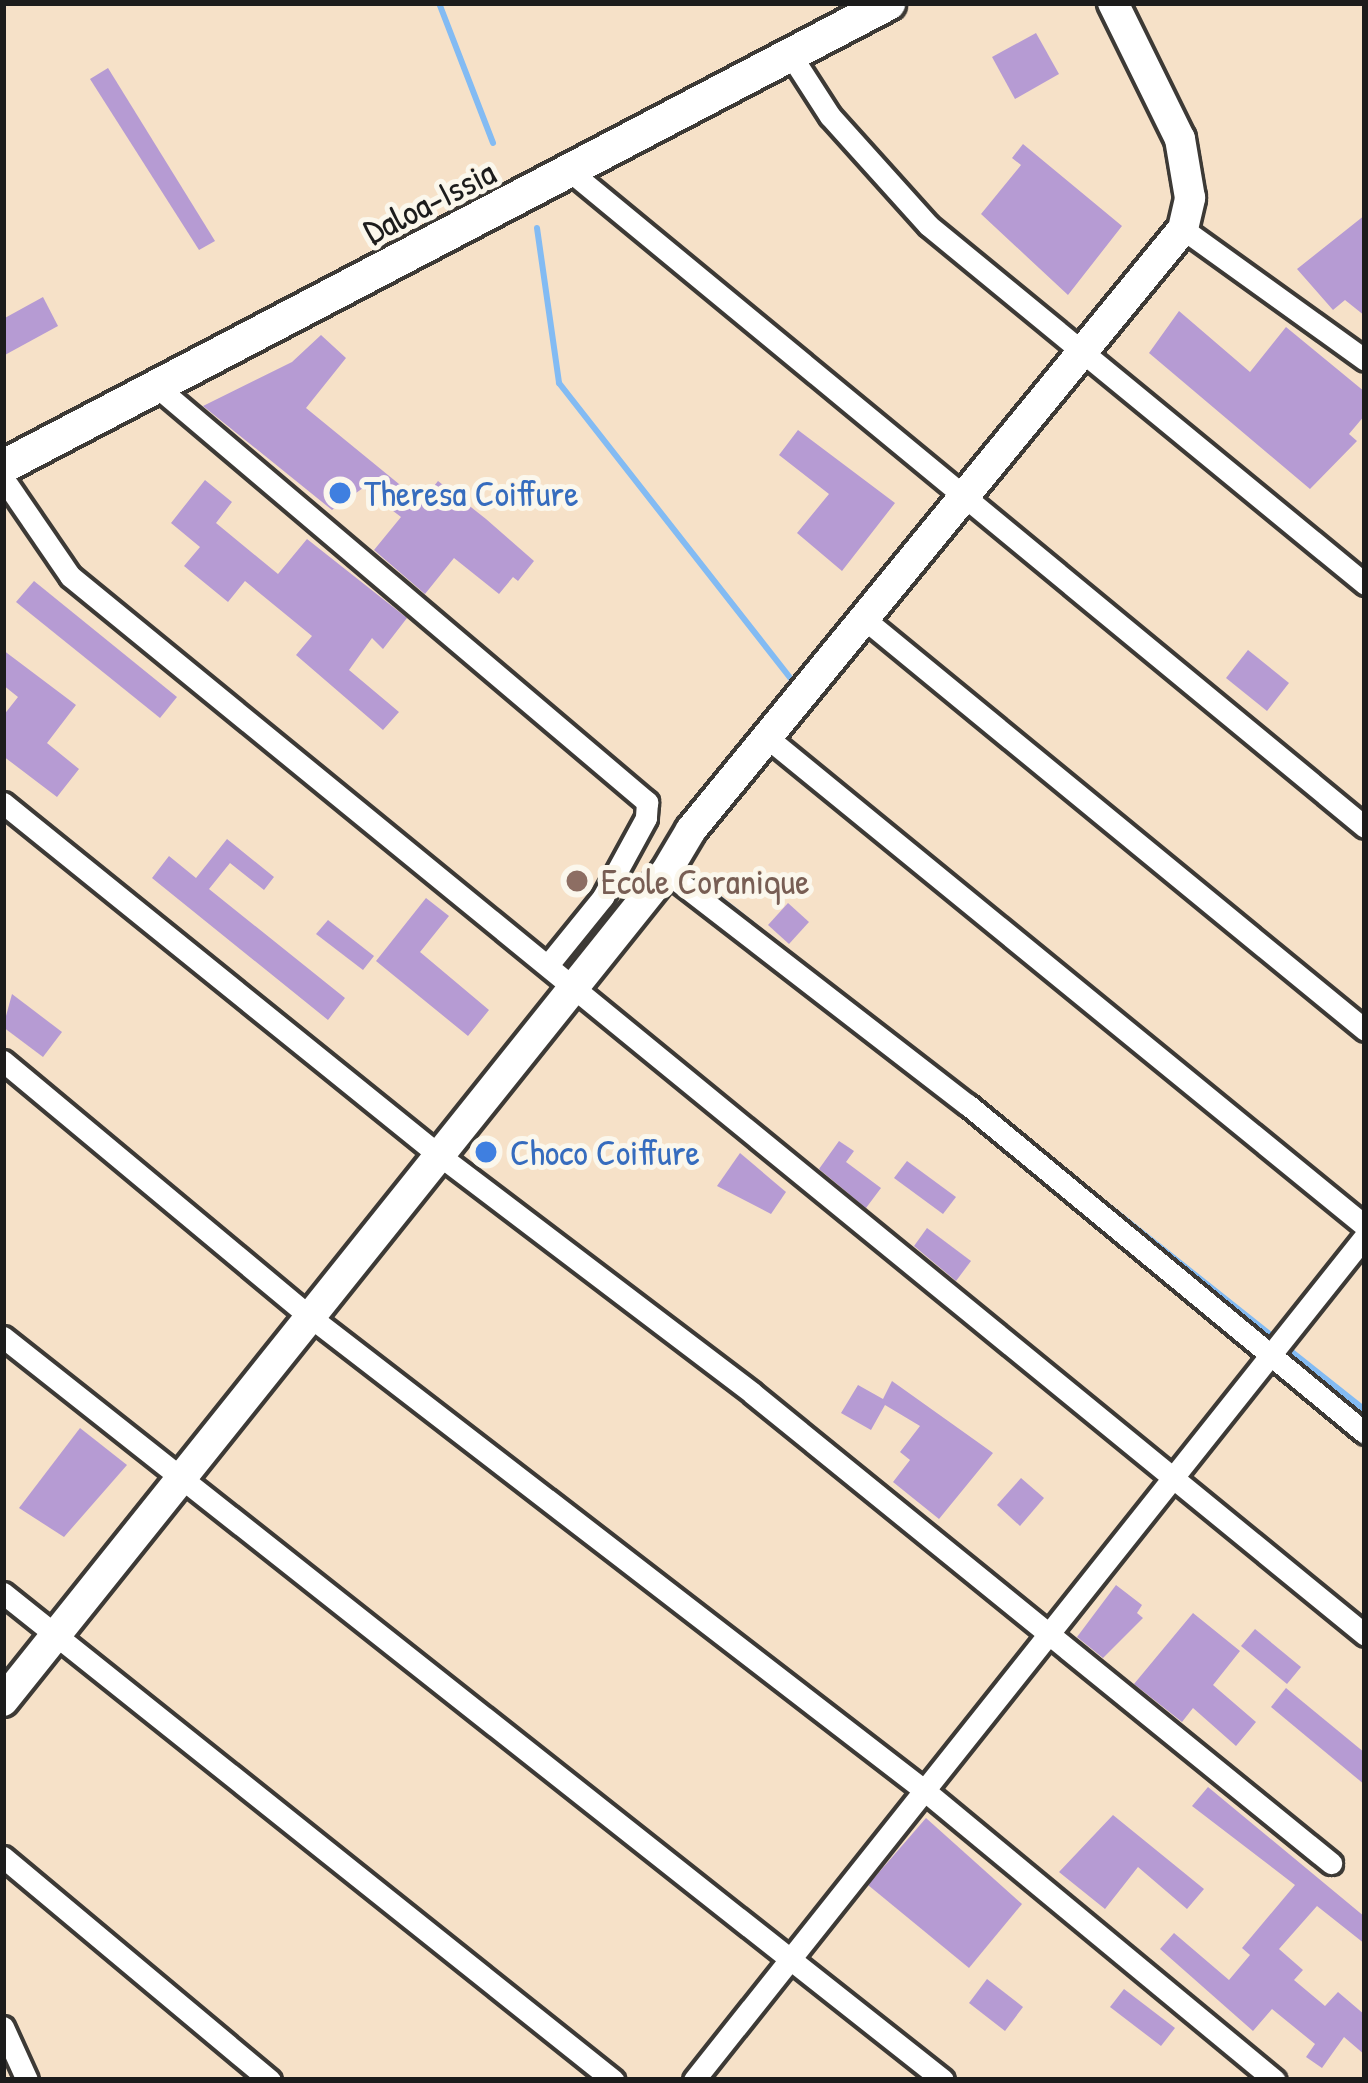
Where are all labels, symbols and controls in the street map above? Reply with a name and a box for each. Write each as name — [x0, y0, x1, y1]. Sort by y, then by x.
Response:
street label: Daloa-Issia — [356, 149, 502, 253]
place label: Theresa Coiffure — [364, 471, 579, 515]
marker: Theresa Coiffure — [327, 480, 353, 506]
place label: Ecole Coranique — [601, 859, 810, 903]
marker: Ecole Coranique — [564, 868, 590, 894]
place label: Choco Coiffure — [510, 1130, 700, 1174]
marker: Choco Coiffure — [473, 1139, 499, 1165]

